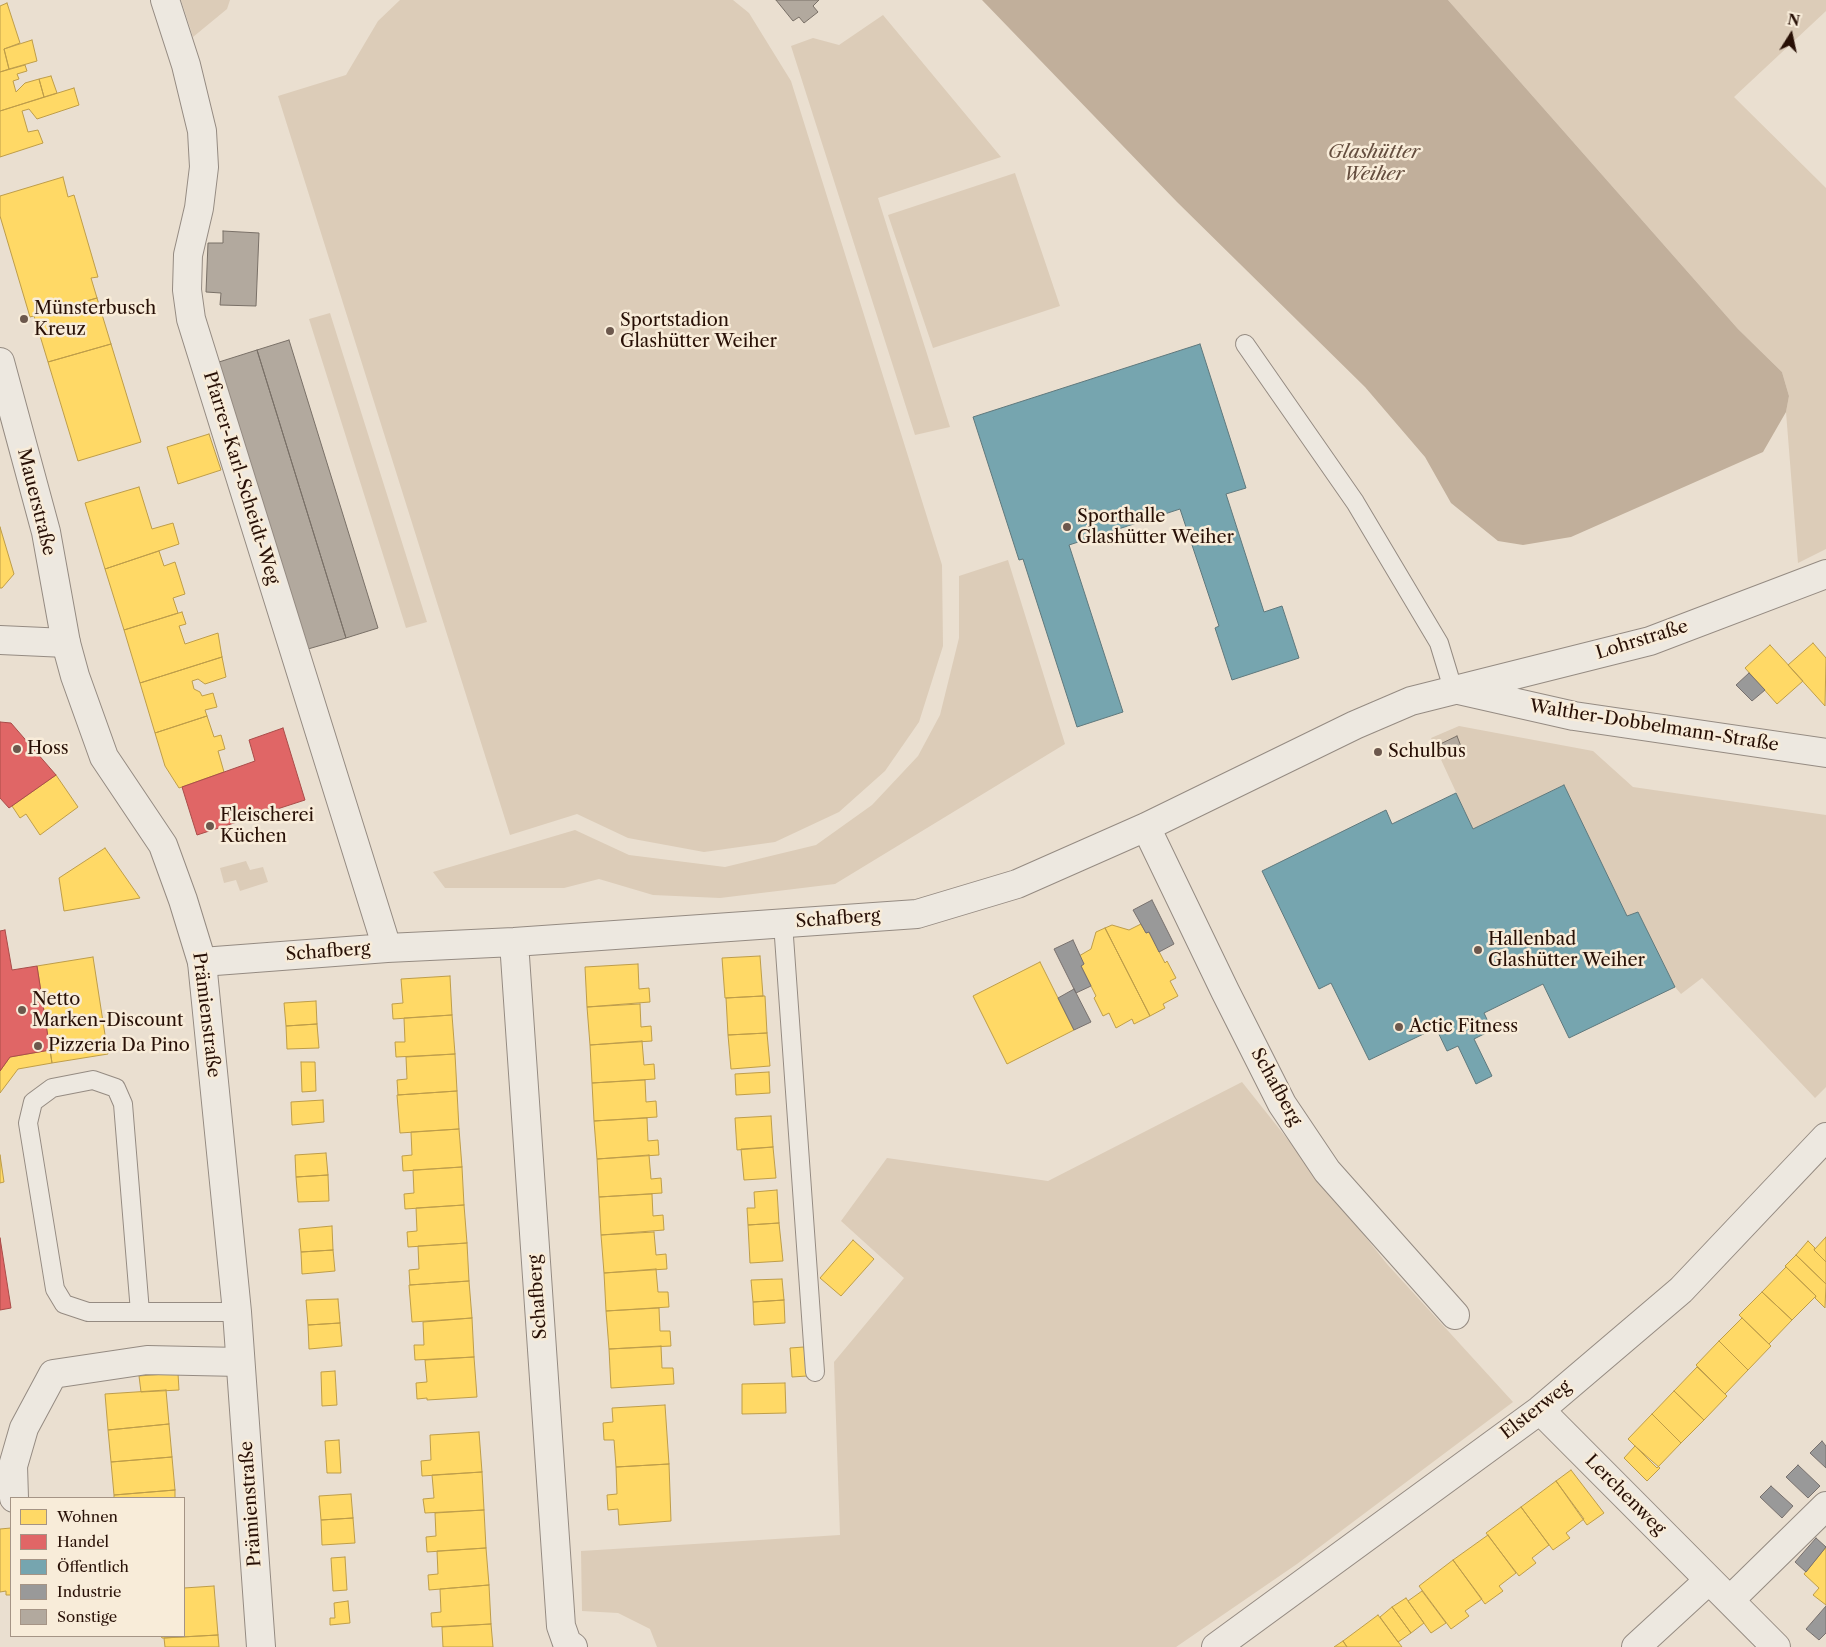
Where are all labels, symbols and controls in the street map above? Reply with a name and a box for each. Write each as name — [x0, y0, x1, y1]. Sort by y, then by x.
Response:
north arrow — [1766, 10, 1816, 60]
text: N — [1786, 10, 1801, 30]
water label: Glashütter Weiher — [1328, 142, 1420, 186]
place label: Münsterbusch Kreuz — [34, 298, 156, 340]
place label: Sportstadion Glashütter Weiher — [620, 310, 777, 352]
marker: Münsterbusch Kreuz — [18, 313, 30, 325]
marker: Sportstadion Glashütter Weiher — [604, 325, 616, 337]
street label: Pfarrer-Karl-Scheidt-Weg — [198, 369, 284, 587]
street label: Mauerstraße — [12, 446, 60, 558]
place label: Sporthalle Glashütter Weiher — [1077, 506, 1234, 548]
marker: Sporthalle Glashütter Weiher — [1061, 521, 1073, 533]
street label: Lohrstraße — [1593, 616, 1691, 664]
street label: Walther-Dobbelmann-Straße — [1528, 696, 1780, 756]
place label: Hoss — [27, 738, 69, 760]
place label: Schulbus — [1388, 741, 1466, 763]
marker: Hoss — [11, 743, 23, 755]
marker: Schulbus — [1372, 746, 1384, 758]
place label: Fleischerei Küchen — [220, 805, 314, 848]
marker: Fleischerei Küchen — [204, 820, 216, 832]
street label: Schafberg — [795, 905, 881, 933]
place label: Hallenbad Glashütter Weiher — [1488, 929, 1645, 972]
street label: Schafberg — [285, 938, 371, 966]
marker: Hallenbad Glashütter Weiher — [1472, 944, 1484, 956]
street label: Prämienstraße — [188, 951, 224, 1079]
place label: Netto Marken-Discount — [32, 989, 183, 1032]
marker: Netto Marken-Discount — [16, 1004, 28, 1016]
place label: Actic Fitness — [1409, 1016, 1518, 1038]
marker: Actic Fitness — [1393, 1021, 1405, 1033]
place label: Pizzeria Da Pino — [48, 1035, 190, 1057]
marker: Pizzeria Da Pino — [32, 1040, 44, 1052]
street label: Schafberg — [1246, 1045, 1306, 1129]
street label: Schafberg — [524, 1254, 552, 1340]
street label: Elsterweg — [1496, 1376, 1576, 1444]
street label: Prämienstraße — [236, 1440, 266, 1568]
street label: Lerchenweg — [1580, 1450, 1670, 1540]
legend — [10, 1497, 185, 1637]
text: Wohnen — [57, 1507, 118, 1526]
text: Handel — [57, 1532, 109, 1551]
text: Öffentlich — [57, 1557, 129, 1576]
text: Industrie — [57, 1582, 121, 1601]
text: Sonstige — [57, 1607, 117, 1626]

